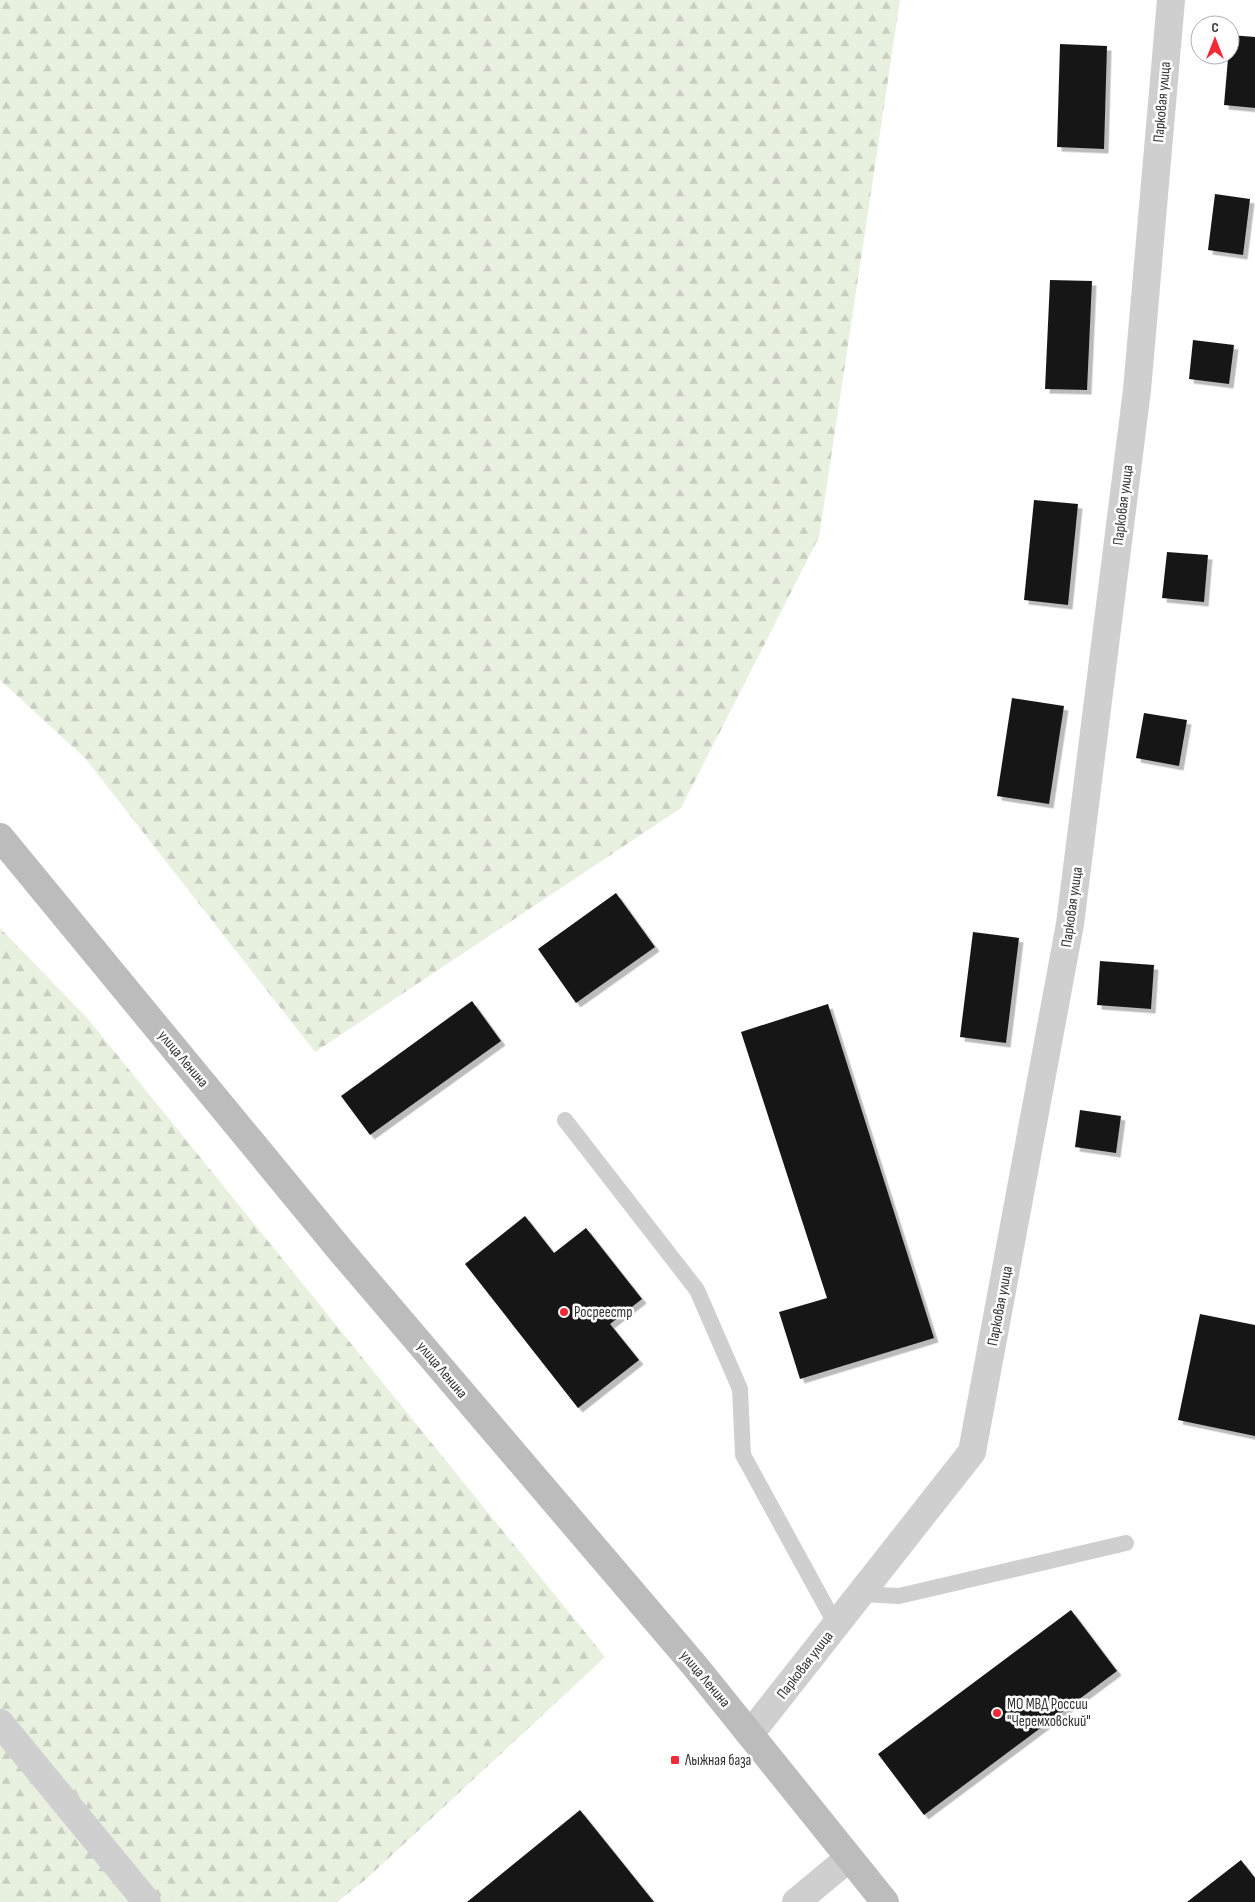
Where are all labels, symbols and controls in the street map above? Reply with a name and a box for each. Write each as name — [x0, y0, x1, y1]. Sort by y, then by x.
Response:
north arrow — [1190, 15, 1240, 65]
text: С — [1211, 19, 1219, 36]
street label: Парковая улица — [1149, 61, 1175, 143]
street label: Парковая улица — [1109, 463, 1137, 546]
street label: Парковая улица — [1057, 865, 1087, 948]
street label: улица Ленина — [154, 1027, 213, 1092]
street label: Парковая улица — [983, 1264, 1017, 1348]
place label: Росреестр — [574, 1303, 632, 1322]
marker: Росреестр — [558, 1306, 570, 1318]
street label: улица Ленина — [413, 1338, 472, 1403]
street label: Парковая улица — [773, 1627, 838, 1703]
street label: улица Ленина — [676, 1647, 735, 1712]
place label: МО МВД России "Черемховский" — [1007, 1695, 1091, 1731]
marker: МО МВД России "Черемховский" — [991, 1707, 1003, 1719]
place label: Лыжная база — [684, 1751, 752, 1770]
marker: Лыжная база — [669, 1754, 681, 1766]

